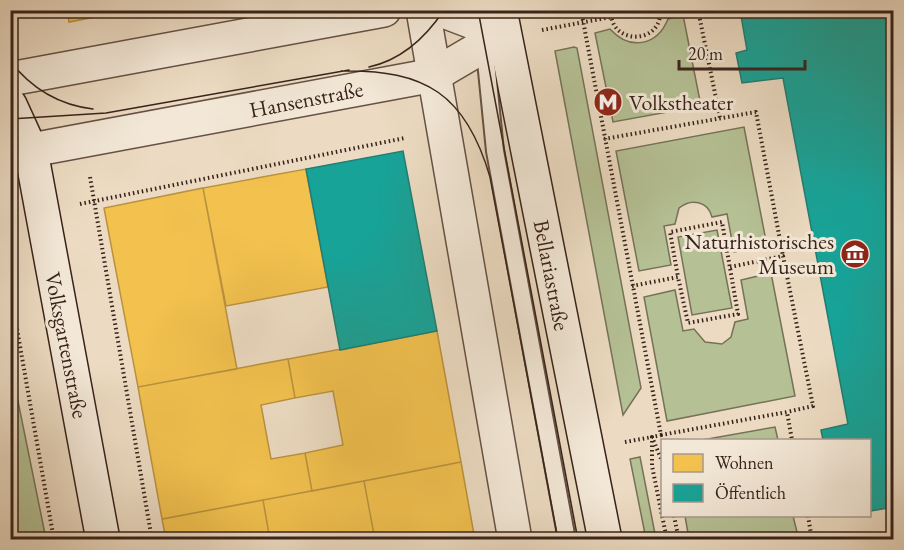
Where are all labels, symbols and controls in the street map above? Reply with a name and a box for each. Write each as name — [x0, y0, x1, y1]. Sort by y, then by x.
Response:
scale bar — [679, 33, 805, 71]
text: 20 m — [688, 42, 723, 65]
street label: Hansenstraße — [247, 74, 366, 125]
metro station icon: Volkstheater — [592, 86, 624, 118]
place label: Volkstheater — [629, 88, 734, 117]
street label: Bellariastraße — [527, 217, 577, 333]
place label: Naturhistorisches Museum — [685, 227, 834, 281]
museum icon: Naturhistorisches Museum — [839, 238, 871, 270]
street label: Volksgartenstraße — [38, 269, 95, 421]
legend — [661, 439, 871, 517]
text: Wohnen — [715, 451, 774, 474]
text: Öffentlich — [715, 481, 786, 504]

